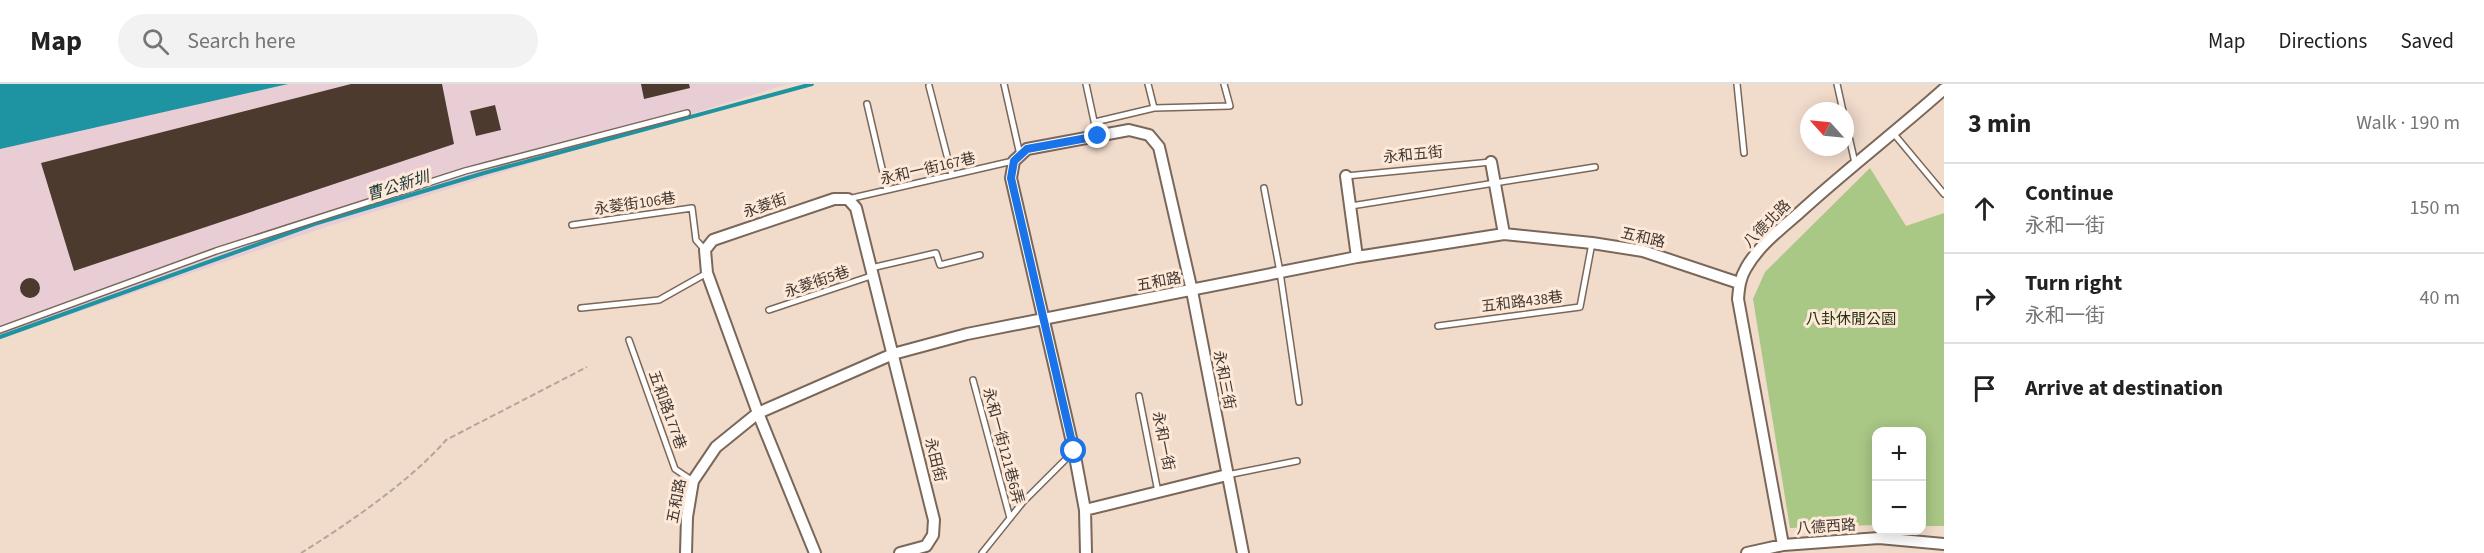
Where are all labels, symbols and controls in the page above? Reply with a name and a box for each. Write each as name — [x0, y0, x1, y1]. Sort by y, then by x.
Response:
search box — [118, 14, 538, 68]
text: Map — [30, 21, 82, 61]
icon: search — [139, 25, 172, 58]
text: Search here — [187, 25, 296, 57]
text: Map — [2208, 26, 2246, 56]
text: Directions — [2279, 26, 2367, 56]
text: Saved — [2400, 26, 2454, 56]
north arrow — [1800, 102, 1854, 156]
text: 3 min — [1968, 105, 2031, 142]
text: Walk · 190 m — [2356, 109, 2460, 137]
route end — [1084, 122, 1110, 148]
street label: 永和五街 — [1382, 141, 1444, 169]
street label: 永和一街167巷 — [878, 148, 978, 190]
water label: 曹公新圳 — [364, 166, 434, 206]
text: Continue — [2025, 177, 2114, 209]
street label: 永菱街106巷 — [593, 188, 677, 220]
street label: 永菱街 — [740, 189, 790, 223]
icon: ahead — [1968, 192, 2001, 225]
text: 150 m — [2410, 194, 2460, 222]
street label: 八德北路 — [1738, 195, 1796, 253]
text: 永和一街 — [2025, 212, 2105, 240]
street label: 五和路 — [1619, 223, 1667, 253]
street label: 永菱街5巷 — [782, 261, 852, 303]
street label: 五和路 — [1135, 267, 1183, 297]
text: Turn right — [2025, 267, 2122, 299]
icon: right — [1968, 282, 2001, 315]
text: 40 m — [2420, 284, 2460, 312]
street label: 五和路438巷 — [1480, 287, 1564, 317]
text: 永和一街 — [2025, 302, 2105, 330]
park label: 八卦休閒公園 — [1806, 309, 1896, 330]
street label: 永和三街 — [1208, 349, 1240, 411]
street label: 五和路177巷 — [643, 368, 691, 452]
icon: arrive — [1968, 372, 2001, 405]
text: Arrive at destination — [2025, 372, 2223, 404]
street label: 永和一街121巷6弄 — [977, 385, 1029, 507]
street label: 永和一街 — [1147, 410, 1179, 472]
map controls — [1872, 427, 1926, 535]
button: + — [1872, 427, 1926, 481]
street label: 永田街 — [919, 436, 951, 484]
route start — [1060, 437, 1086, 463]
street label: 五和路 — [662, 477, 692, 525]
button: − — [1872, 481, 1926, 535]
street label: 八德西路 — [1795, 514, 1857, 540]

